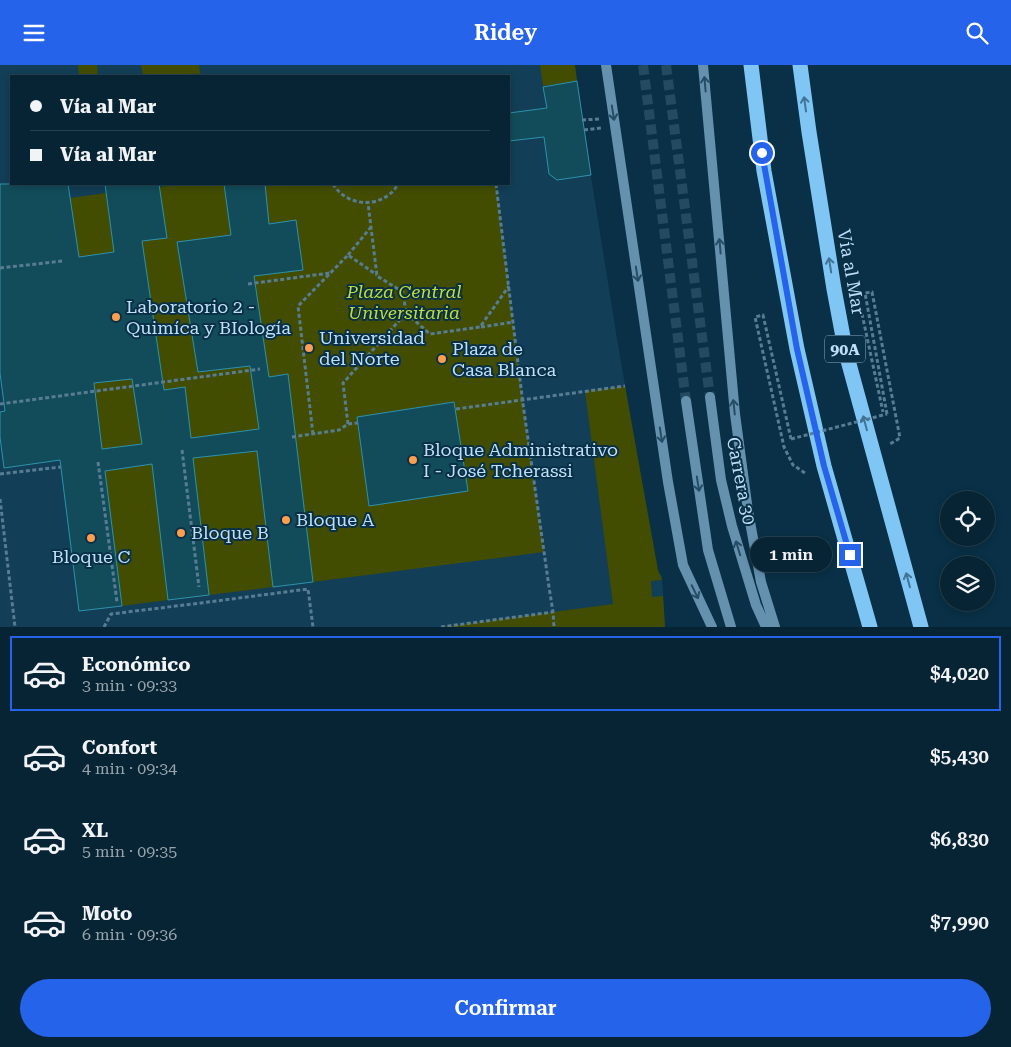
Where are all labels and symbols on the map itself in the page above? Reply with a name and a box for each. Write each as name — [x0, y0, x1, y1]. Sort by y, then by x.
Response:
one-way arrow — [700, 76, 710, 92]
one-way arrow — [800, 96, 810, 112]
one-way arrow — [608, 105, 618, 121]
route start — [751, 142, 773, 164]
street label: Vía al Mar — [834, 227, 869, 316]
one-way arrow — [715, 238, 724, 254]
one-way arrow — [825, 257, 835, 273]
one-way arrow — [632, 266, 642, 282]
park label: Plaza Central Universitaria — [345, 281, 462, 323]
place label: Laboratorio 2 - Quimíca y BIología — [126, 296, 291, 338]
marker: Laboratorio 2 - Quimíca y BIología — [110, 311, 122, 323]
place label: Universidad del Norte — [319, 327, 425, 369]
road number: 90A — [825, 335, 865, 363]
place label: Plaza de Casa Blanca — [452, 338, 556, 380]
marker: Universidad del Norte — [303, 342, 315, 354]
marker: Plaza de Casa Blanca — [436, 353, 448, 365]
one-way arrow — [730, 400, 739, 416]
one-way arrow — [860, 416, 870, 432]
one-way arrow — [656, 426, 666, 442]
street label: Carrera 30 — [723, 435, 760, 527]
place label: Bloque Administrativo I - José Tcherassi — [423, 439, 618, 481]
marker: Bloque Administrativo I - José Tcherassi — [407, 454, 419, 466]
one-way arrow — [694, 476, 704, 492]
place label: Bloque A — [296, 509, 375, 530]
marker: Bloque A — [280, 514, 292, 526]
place label: Bloque B — [191, 522, 269, 543]
marker: Bloque B — [175, 527, 187, 539]
marker: Bloque C — [85, 532, 97, 544]
callout: 1 min — [750, 537, 832, 573]
one-way arrow — [733, 540, 743, 556]
route end — [839, 544, 861, 566]
place label: Bloque C — [52, 546, 130, 567]
one-way arrow — [903, 572, 912, 588]
one-way arrow — [691, 585, 701, 600]

